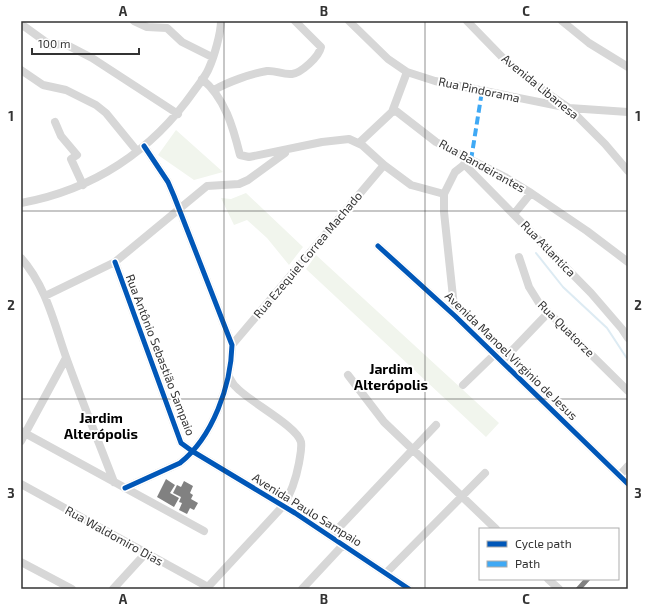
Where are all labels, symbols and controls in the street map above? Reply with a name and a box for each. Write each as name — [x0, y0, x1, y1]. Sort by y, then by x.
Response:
text: A — [119, 3, 128, 19]
text: B — [320, 3, 328, 19]
text: C — [522, 3, 530, 19]
scale bar — [32, 30, 139, 56]
text: 100 m — [38, 36, 70, 50]
street label: Avenida Libanesa — [499, 51, 582, 121]
street label: Rua Pindorama — [437, 74, 521, 104]
text: 1 — [8, 108, 14, 124]
text: 1 — [635, 108, 641, 124]
street label: Rua Bandeirantes — [437, 136, 528, 195]
street label: Rua Ezequiel Correa Machado — [250, 188, 364, 320]
street label: Rua Atlantica — [519, 217, 579, 279]
street label: Rua Antônio Sebastião Sampaio — [124, 272, 198, 438]
street label: Avenida Manoel Virginio de Jesus — [443, 288, 581, 422]
text: 2 — [7, 297, 15, 313]
street label: Rua Quatorze — [535, 297, 598, 360]
text: 2 — [634, 297, 642, 313]
district label: Jardim Alterópolis — [354, 360, 428, 393]
district label: Jardim Alterópolis — [64, 409, 138, 442]
street label: Avenida Paulo Sampaio — [250, 470, 365, 549]
text: 3 — [7, 485, 15, 501]
text: 3 — [634, 485, 642, 501]
street label: Rua Waldomiro Dias — [63, 502, 166, 568]
legend — [479, 528, 619, 580]
text: Cycle path — [515, 536, 572, 550]
text: Path — [515, 556, 540, 570]
text: A — [119, 591, 128, 607]
text: B — [320, 591, 328, 607]
text: C — [522, 591, 530, 607]

